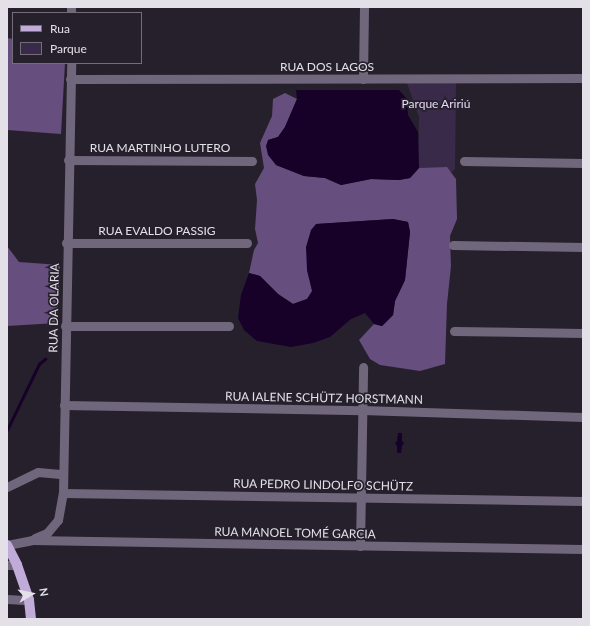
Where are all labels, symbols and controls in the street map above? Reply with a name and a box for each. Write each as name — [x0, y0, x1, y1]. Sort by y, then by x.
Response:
legend — [12, 12, 142, 64]
text: Rua — [50, 21, 70, 36]
text: Parque — [50, 41, 87, 56]
street label: RUA DOS LAGOS — [280, 60, 374, 74]
park label: Parque Aririú — [401, 97, 471, 111]
street label: RUA MARTINHO LUTERO — [90, 141, 230, 155]
street label: RUA EVALDO PASSIG — [98, 224, 216, 238]
street label: RUA DA OLARIA — [46, 263, 62, 353]
street label: RUA IALENE SCHÜTZ HORSTMANN — [225, 389, 423, 407]
street label: RUA PEDRO LINDOLFO SCHÜTZ — [233, 476, 413, 494]
street label: RUA MANOEL TOMÉ GARCIA — [214, 524, 376, 542]
north arrow — [12, 574, 52, 614]
text: N — [37, 587, 51, 597]

